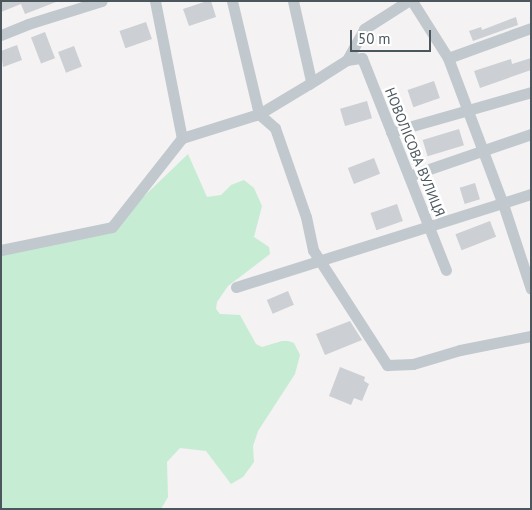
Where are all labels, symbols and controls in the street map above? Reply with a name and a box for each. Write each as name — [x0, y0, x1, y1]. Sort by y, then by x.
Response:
scale bar — [352, 20, 433, 52]
text: 50 m — [358, 29, 391, 48]
street label: НОВОЛІСОВА ВУЛИЦЯ — [381, 85, 449, 219]

